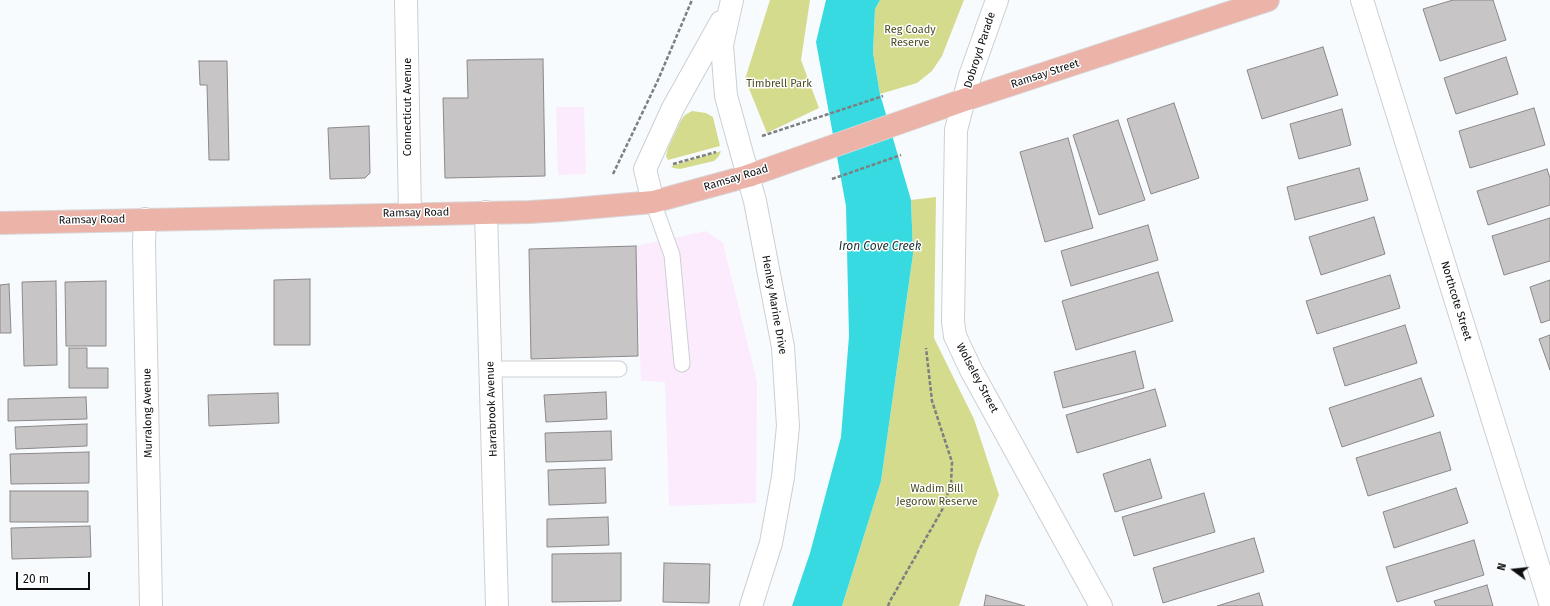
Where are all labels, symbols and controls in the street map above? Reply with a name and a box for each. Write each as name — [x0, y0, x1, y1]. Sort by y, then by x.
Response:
street label: Dobroyd Parade — [961, 10, 999, 90]
park label: Reg Coady Reserve — [884, 23, 936, 49]
street label: Ramsay Street — [1009, 57, 1081, 91]
street label: Connecticut Avenue — [401, 58, 415, 156]
park label: Timbrell Park — [746, 77, 812, 91]
street label: Ramsay Road — [702, 162, 770, 194]
street label: Ramsay Road — [383, 206, 449, 220]
street label: Ramsay Road — [59, 213, 125, 227]
water label: Iron Cove Creek — [839, 240, 921, 254]
street label: Henley Marine Drive — [759, 254, 789, 356]
street label: Northcote Street — [1438, 260, 1474, 342]
street label: Wolseley Street — [953, 341, 1001, 415]
street label: Harrabrook Avenue — [484, 361, 500, 457]
street label: Murralong Avenue — [141, 368, 155, 458]
park label: Wadim Bill Jegorow Reserve — [896, 482, 978, 508]
north arrow — [1494, 550, 1534, 590]
text: N — [1495, 562, 1509, 572]
scale bar — [18, 564, 92, 590]
text: 20 m — [23, 572, 49, 586]

